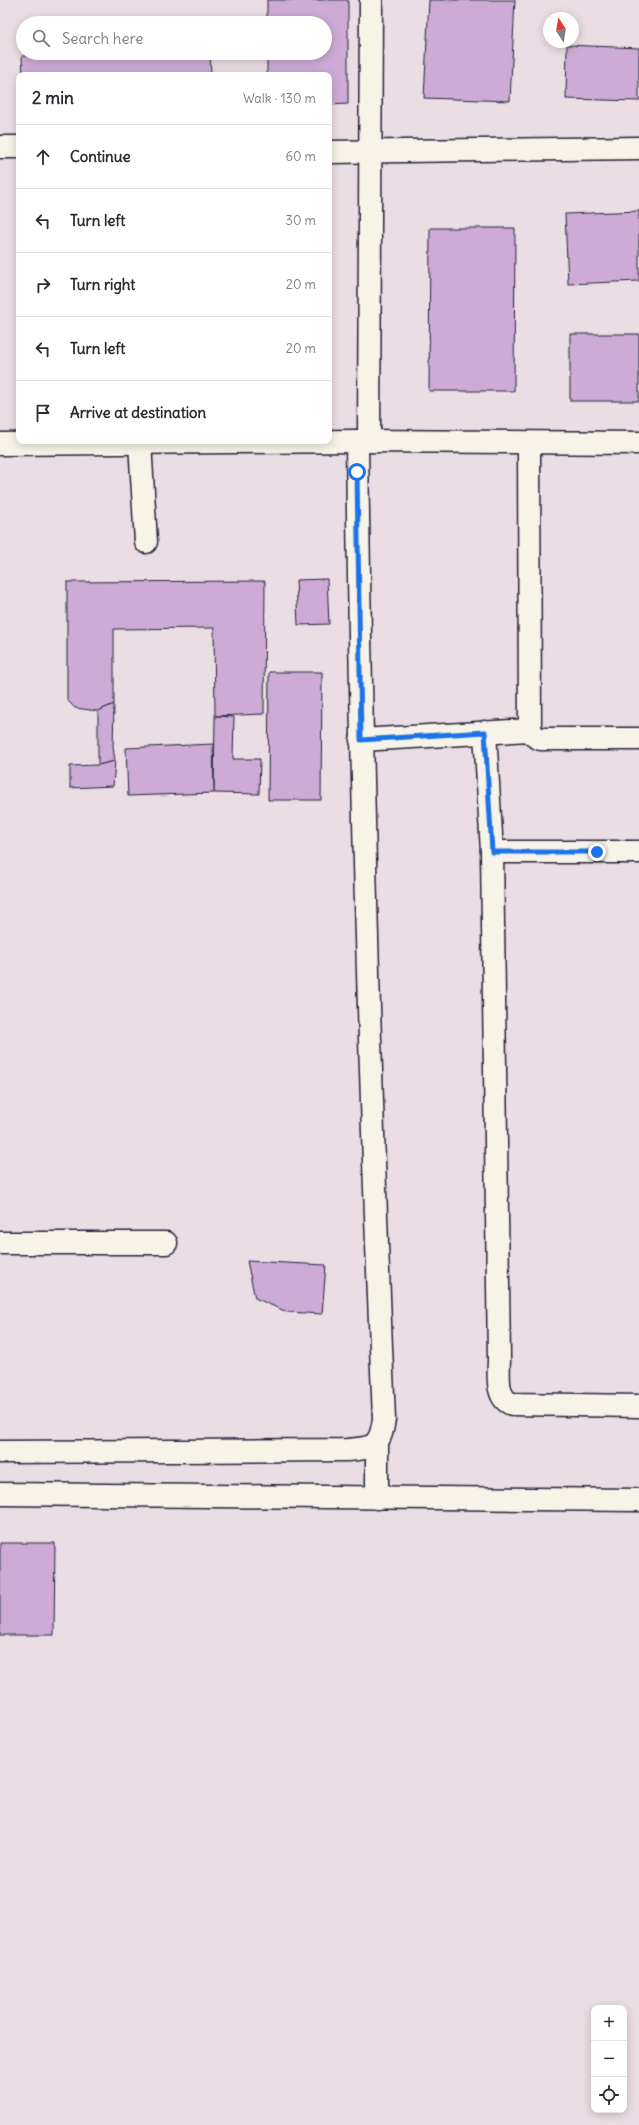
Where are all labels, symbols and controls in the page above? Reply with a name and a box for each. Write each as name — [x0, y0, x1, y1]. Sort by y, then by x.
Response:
north arrow — [543, 12, 579, 48]
search box — [16, 16, 332, 60]
icon: search — [30, 27, 52, 49]
text: Search here — [62, 29, 143, 48]
text: 2 min — [32, 87, 74, 109]
text: Walk · 130 m — [243, 90, 316, 107]
icon: ahead — [32, 146, 54, 168]
text: Continue — [70, 147, 131, 166]
text: 60 m — [285, 148, 316, 165]
icon: left — [32, 210, 54, 232]
text: Turn left — [70, 211, 125, 230]
text: 30 m — [286, 212, 316, 229]
icon: right — [32, 274, 54, 296]
text: Turn right — [70, 275, 135, 294]
text: 20 m — [286, 276, 316, 293]
icon: left — [32, 338, 54, 360]
text: Turn left — [70, 339, 125, 358]
text: 20 m — [286, 340, 316, 357]
icon: arrive — [32, 402, 54, 424]
text: Arrive at destination — [70, 403, 206, 422]
route start — [348, 463, 366, 481]
route end — [588, 843, 606, 861]
map controls — [591, 2005, 627, 2113]
button: + — [591, 2005, 627, 2041]
button: − — [591, 2041, 627, 2077]
button: locate — [591, 2077, 627, 2113]

